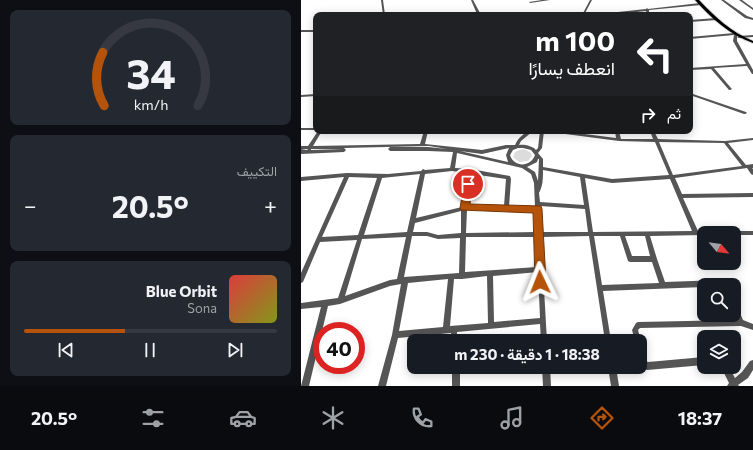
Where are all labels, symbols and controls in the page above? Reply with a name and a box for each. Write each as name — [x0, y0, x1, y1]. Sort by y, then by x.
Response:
text: 100 m — [535, 23, 615, 57]
icon: left — [629, 28, 681, 80]
text: 34 — [126, 46, 175, 97]
text: انعطف يسارًا — [528, 57, 615, 79]
text: km/h — [133, 94, 168, 112]
icon: right — [637, 104, 659, 126]
text: ثم — [667, 104, 681, 122]
text: التكييف — [237, 163, 277, 179]
pin — [451, 167, 485, 201]
icon: arrive — [457, 173, 479, 195]
text: 20.5° — [112, 187, 189, 224]
text: − — [24, 192, 37, 219]
text: + — [264, 192, 277, 219]
north arrow — [697, 226, 741, 270]
map controls — [697, 226, 741, 374]
position arrow — [519, 261, 561, 303]
button: search — [697, 278, 741, 322]
text: Blue Orbit — [146, 282, 217, 300]
text: Sona — [187, 300, 217, 316]
speed limit sign: 40 — [313, 322, 365, 374]
button: layers — [697, 330, 741, 374]
icon: previous — [55, 339, 77, 361]
icon: pause — [139, 339, 161, 361]
icon: next — [224, 339, 246, 361]
text: 18:38 · 1 دقيقة · 230 m — [454, 345, 600, 363]
icon: filters — [139, 404, 167, 432]
icon: car — [229, 404, 257, 432]
icon: climate — [319, 404, 347, 432]
icon: phone — [408, 404, 436, 432]
icon: music — [498, 404, 526, 432]
icon: directions — [588, 404, 616, 432]
text: 20.5° — [31, 407, 77, 429]
text: 18:37 — [678, 407, 722, 429]

